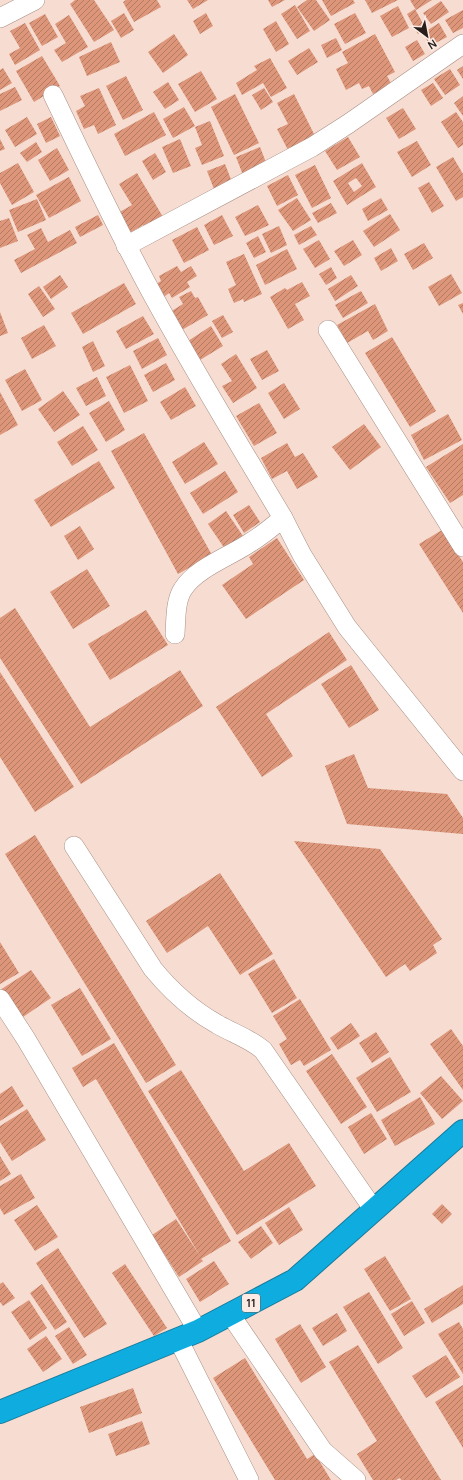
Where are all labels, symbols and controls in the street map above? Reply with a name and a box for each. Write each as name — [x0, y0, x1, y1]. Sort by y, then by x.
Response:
north arrow — [407, 16, 447, 56]
text: N — [425, 36, 440, 53]
road number: 11 — [242, 1294, 260, 1312]

